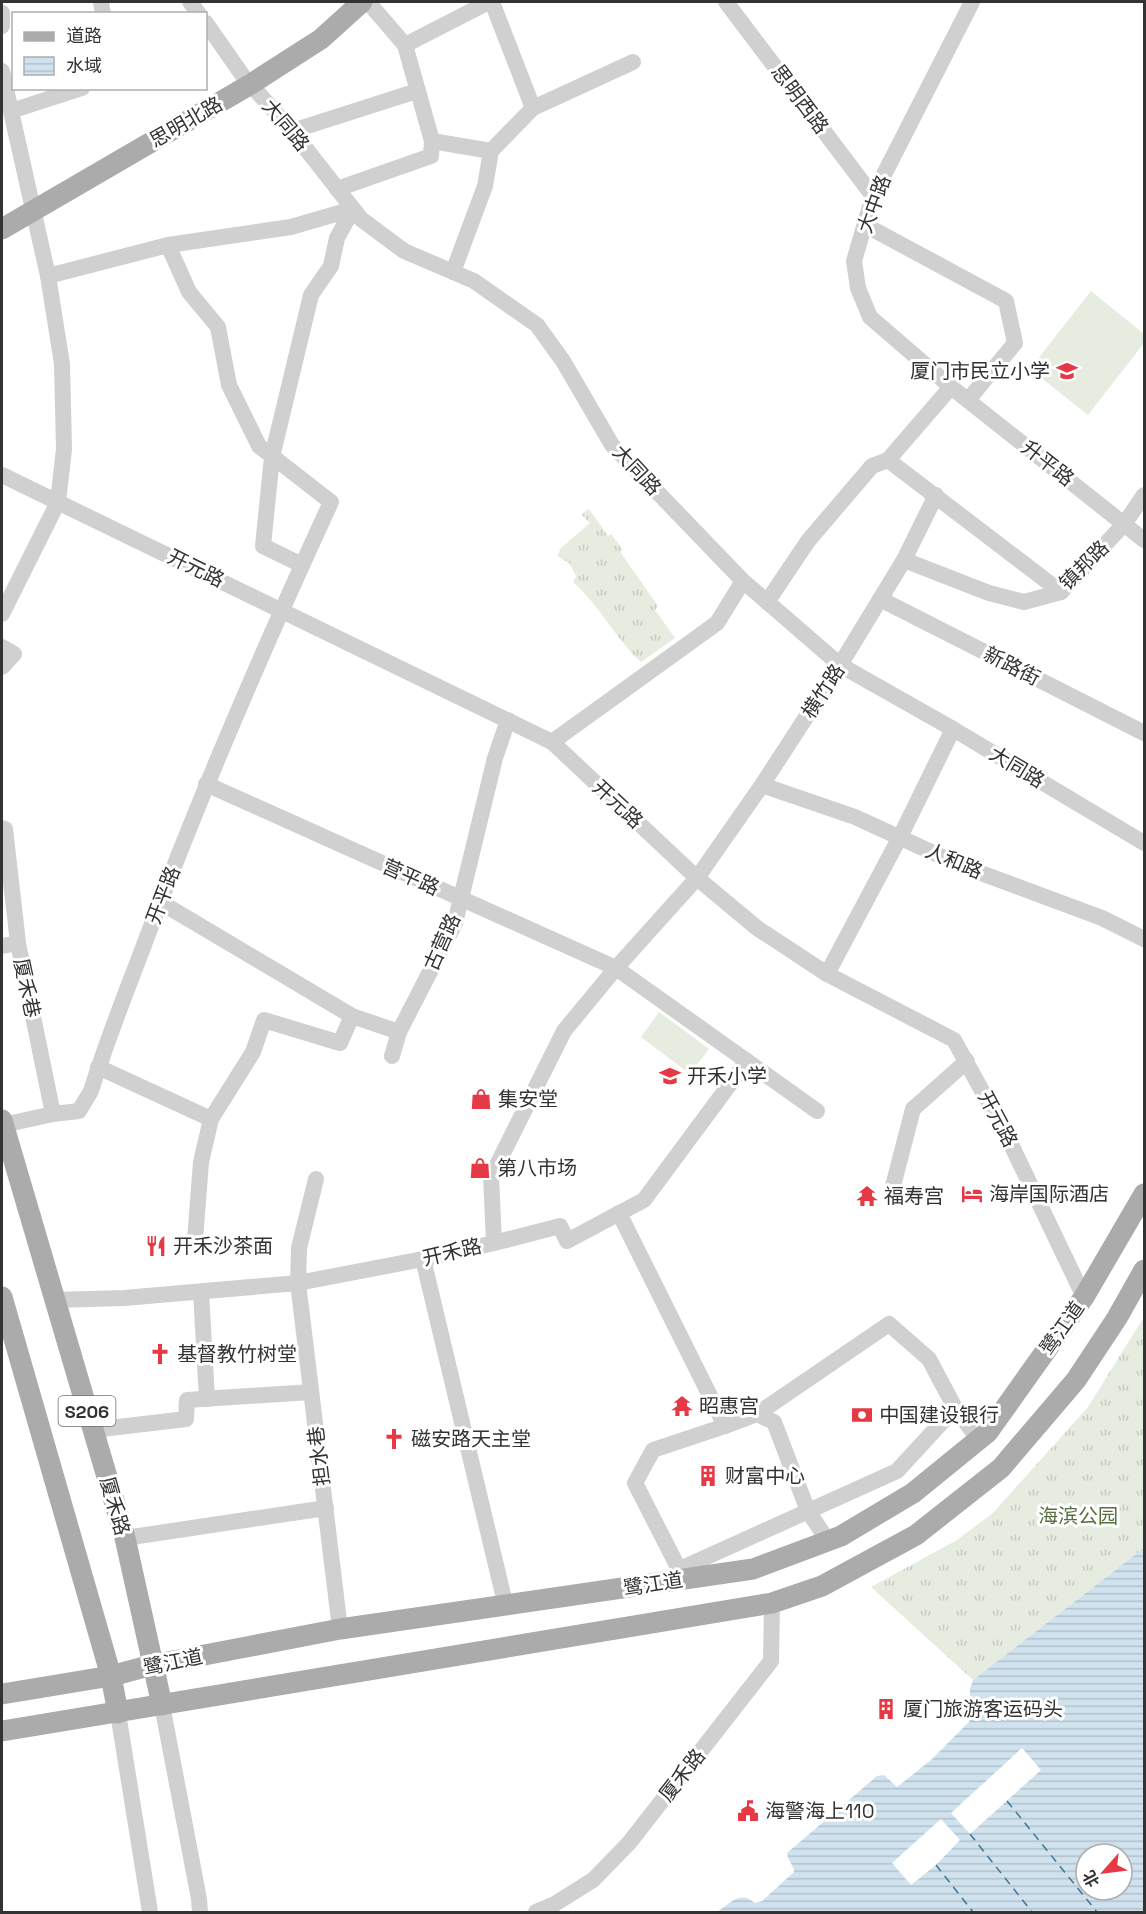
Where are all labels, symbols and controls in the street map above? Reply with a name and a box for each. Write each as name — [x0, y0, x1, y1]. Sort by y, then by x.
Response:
legend — [12, 12, 207, 90]
text: 道路 — [66, 24, 102, 47]
text: 水域 — [66, 54, 102, 77]
street label: 思明西路 — [766, 59, 834, 139]
street label: 思明北路 — [145, 91, 227, 153]
street label: 大同路 — [257, 94, 315, 156]
street label: 大中路 — [852, 171, 896, 237]
place label: 厦门市民立小学 — [910, 358, 1050, 384]
school or university icon: 厦门市民立小学 — [1055, 359, 1079, 383]
street label: 升平路 — [1016, 434, 1080, 492]
street label: 大同路 — [607, 439, 667, 501]
street label: 镇邦路 — [1054, 535, 1114, 595]
street label: 开元路 — [163, 543, 229, 593]
street label: 新路街 — [979, 641, 1045, 691]
street label: 横竹路 — [796, 659, 850, 723]
street label: 大同路 — [985, 740, 1049, 794]
street label: 开元路 — [587, 774, 649, 834]
street label: 人和路 — [921, 837, 987, 885]
street label: 营平路 — [378, 853, 444, 901]
street label: 开平路 — [140, 862, 186, 928]
street label: 古营路 — [418, 909, 466, 975]
street label: 厦禾巷 — [8, 956, 46, 1020]
place label: 开禾小学 — [687, 1063, 767, 1089]
school or university icon: 开禾小学 — [658, 1064, 682, 1088]
place label: 集安堂 — [498, 1086, 558, 1112]
street label: 开元路 — [972, 1086, 1024, 1152]
shop icon: 集安堂 — [469, 1087, 493, 1111]
place label: 第八市场 — [497, 1155, 577, 1181]
shop icon: 第八市场 — [468, 1156, 492, 1180]
place label: 海岸国际酒店 — [989, 1181, 1109, 1207]
hotel icon: 海岸国际酒店 — [960, 1182, 984, 1206]
place label: 福寿宫 — [884, 1183, 944, 1209]
temple icon: 福寿宫 — [855, 1184, 879, 1208]
place label: 开禾沙茶面 — [173, 1233, 273, 1259]
street label: 开禾路 — [420, 1233, 484, 1271]
restaurant icon: 开禾沙茶面 — [144, 1234, 168, 1258]
street label: 鹭江道 — [1034, 1296, 1090, 1360]
place label: 基督教竹树堂 — [177, 1341, 297, 1367]
church icon: 基督教竹树堂 — [148, 1342, 172, 1366]
place label: 昭惠宫 — [699, 1393, 759, 1419]
temple icon: 昭惠宫 — [670, 1394, 694, 1418]
road number: S206 — [58, 1396, 116, 1426]
place label: 中国建设银行 — [879, 1402, 999, 1428]
bank icon: 中国建设银行 — [850, 1403, 874, 1427]
street label: 担水巷 — [302, 1425, 336, 1487]
place label: 磁安路天主堂 — [411, 1426, 531, 1452]
church icon: 磁安路天主堂 — [382, 1427, 406, 1451]
place label: 财富中心 — [725, 1463, 805, 1489]
building icon: 财富中心 — [696, 1464, 720, 1488]
street label: 厦禾路 — [94, 1474, 136, 1538]
park label: 海滨公园 — [1038, 1503, 1118, 1529]
street label: 鹭江道 — [621, 1566, 685, 1602]
street label: 鹭江道 — [141, 1643, 205, 1681]
place label: 厦门旅游客运码头 — [903, 1696, 1063, 1722]
building icon: 厦门旅游客运码头 — [874, 1697, 898, 1721]
street label: 厦禾路 — [653, 1743, 711, 1807]
place label: 海警海上110 — [765, 1798, 875, 1824]
public building icon: 海警海上110 — [736, 1799, 760, 1823]
north arrow — [1074, 1842, 1134, 1902]
text: 北 — [1078, 1867, 1104, 1891]

